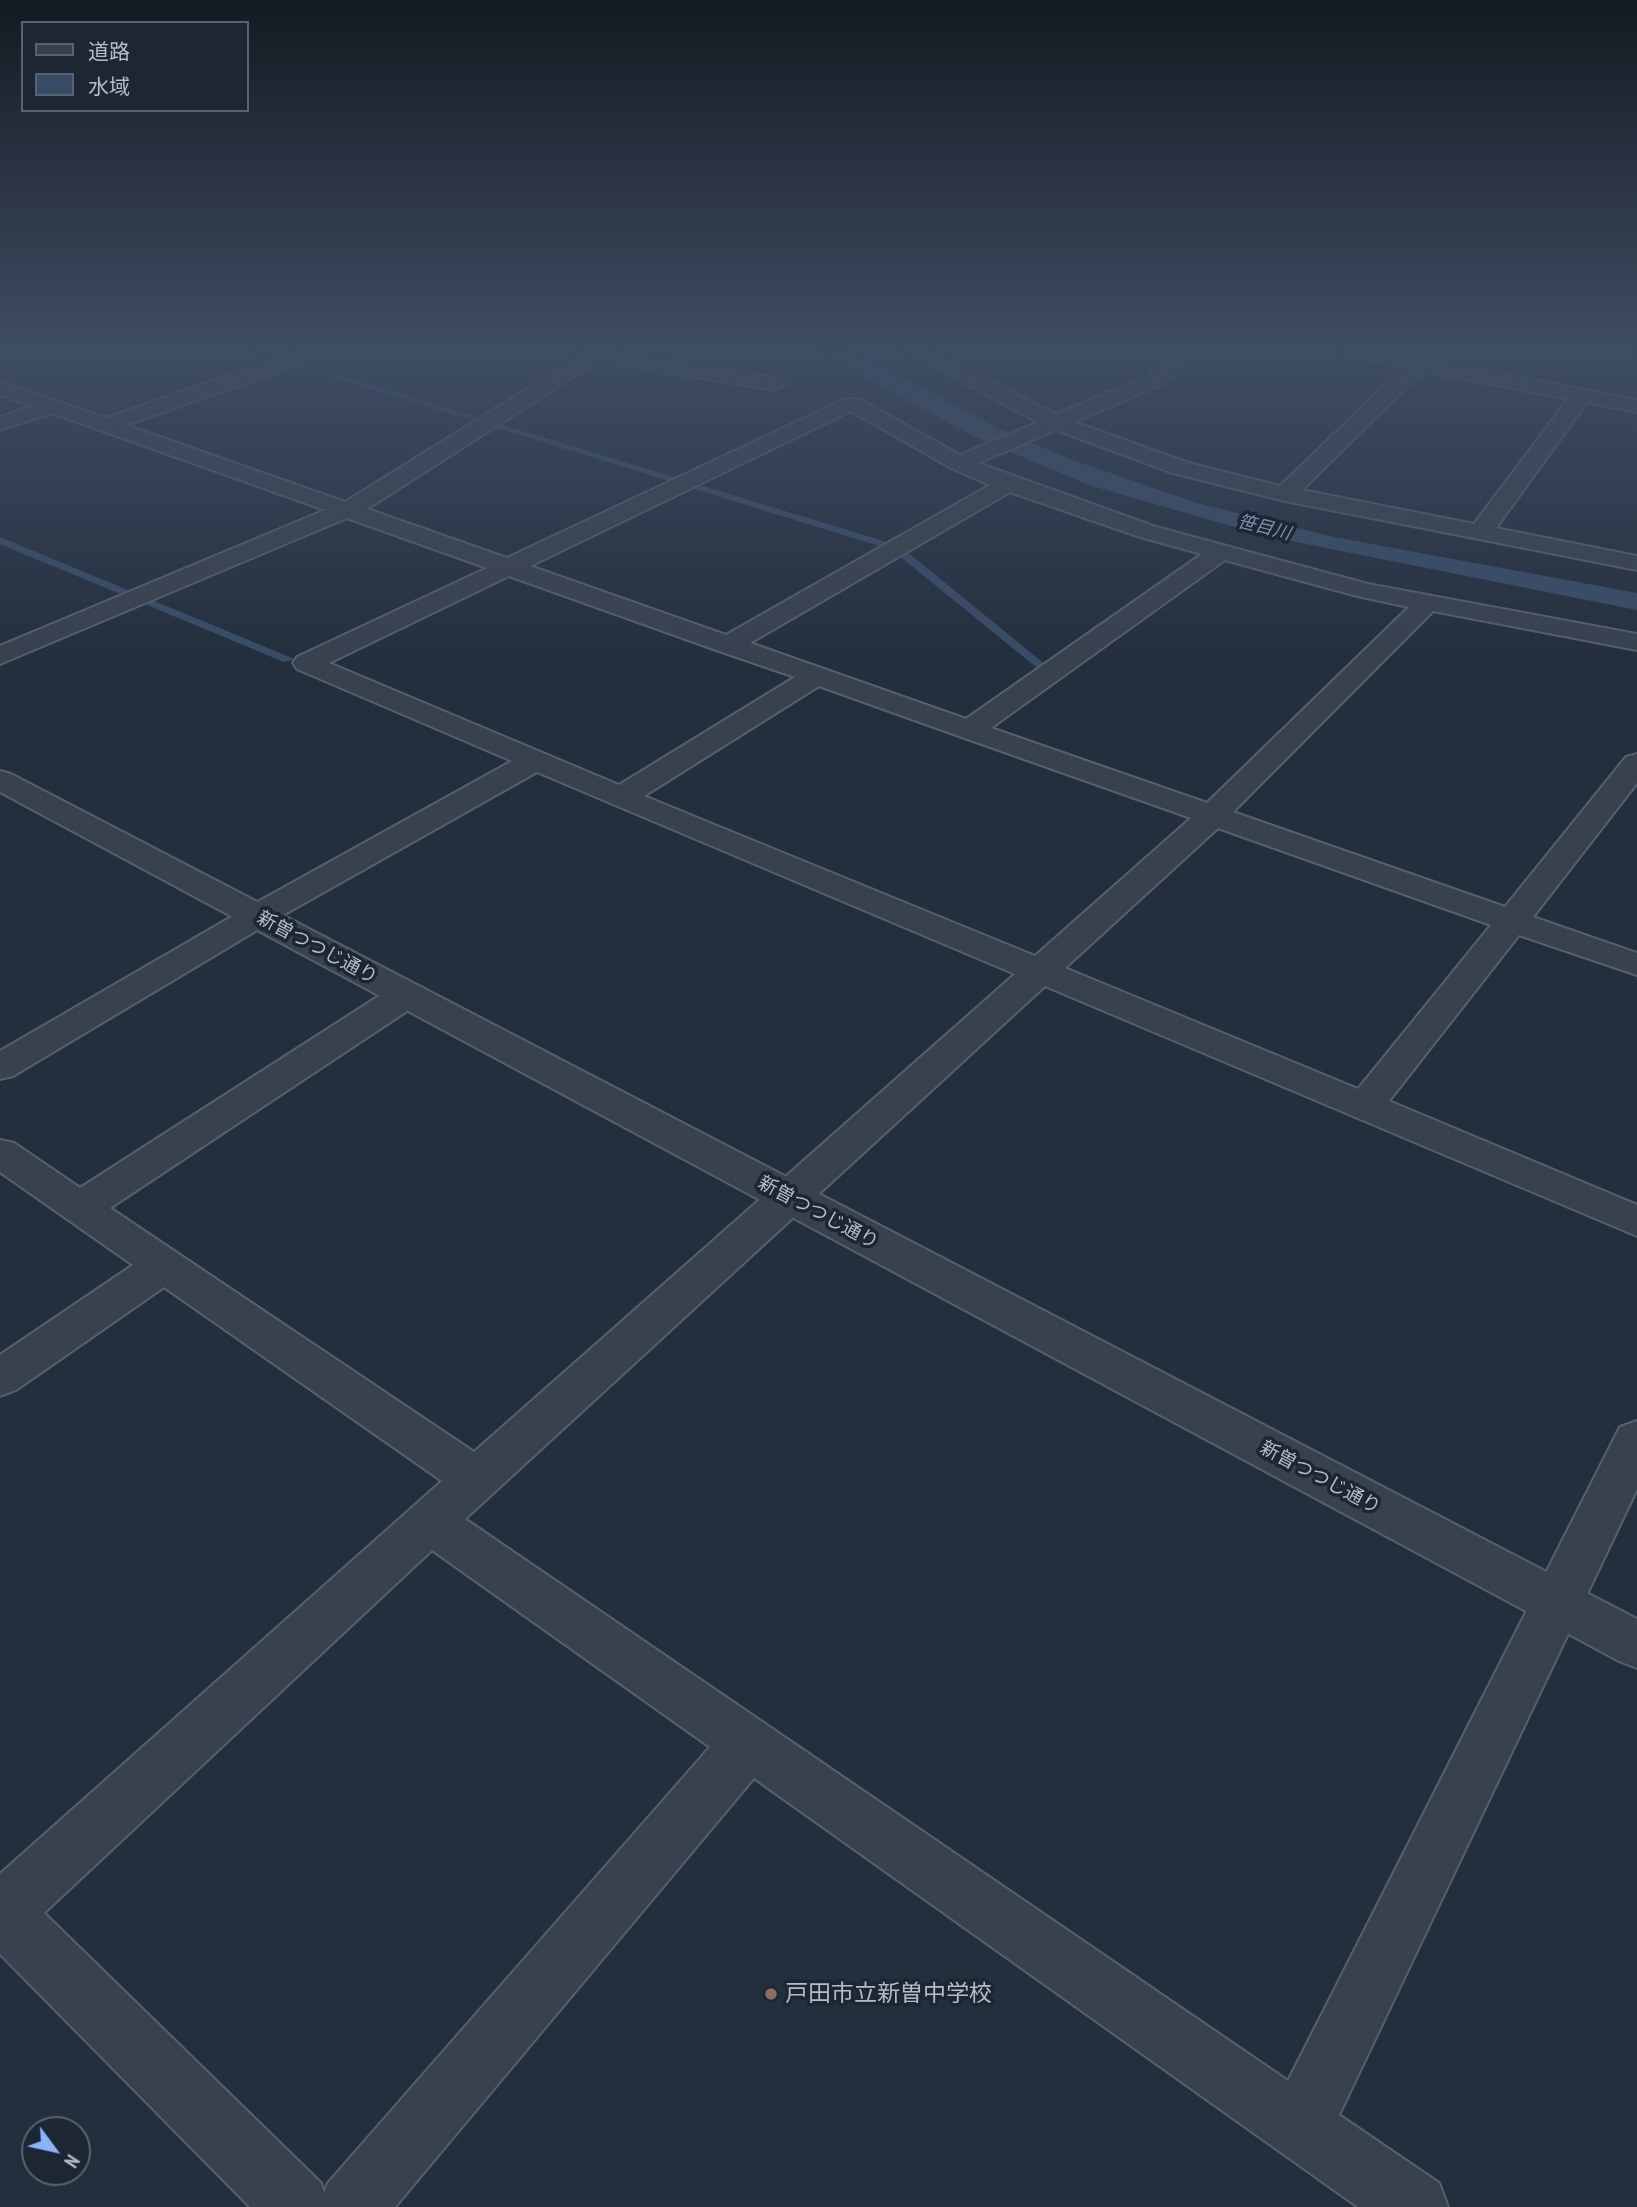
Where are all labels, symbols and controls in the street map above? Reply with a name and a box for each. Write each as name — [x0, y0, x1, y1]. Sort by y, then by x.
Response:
legend — [21, 21, 248, 112]
text: 道路 — [88, 38, 130, 65]
text: 水域 — [88, 73, 130, 100]
water label: 笹目川 — [1235, 511, 1293, 545]
street label: 新曽つつじ通り — [253, 907, 381, 989]
street label: 新曽つつじ通り — [754, 1172, 882, 1254]
street label: 新曽つつじ通り — [1256, 1437, 1384, 1519]
place label: 戸田市立新曽中学校 — [785, 1980, 992, 2008]
marker: 戸田市立新曽中学校 — [763, 1986, 779, 2002]
north arrow — [21, 2116, 91, 2186]
text: N — [59, 2151, 85, 2172]

